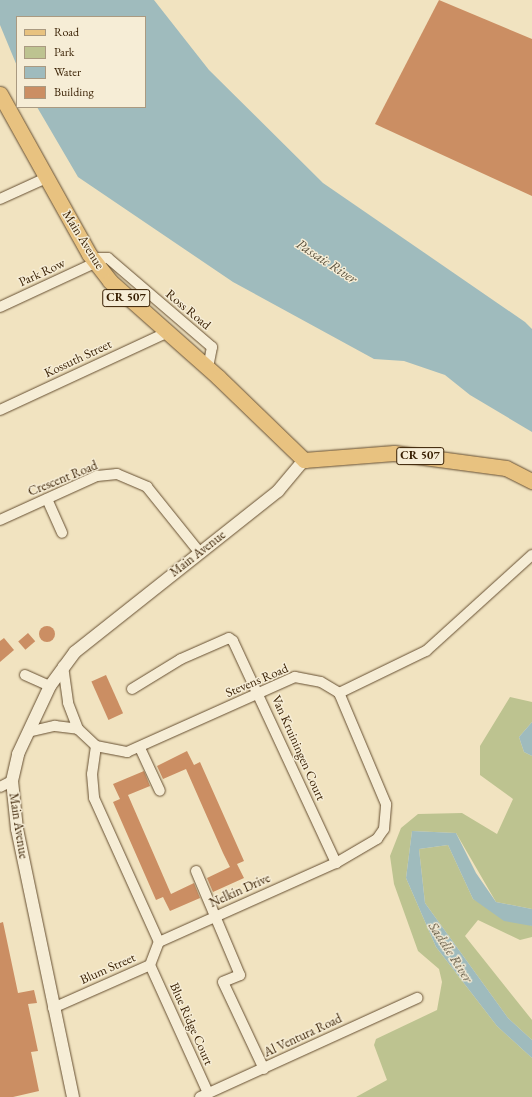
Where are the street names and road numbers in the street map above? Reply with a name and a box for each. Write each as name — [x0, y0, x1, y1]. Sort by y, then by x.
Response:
street label: Main Avenue — [59, 208, 107, 272]
street label: Park Row — [16, 256, 68, 290]
street label: Ross Road — [162, 287, 214, 333]
road number: CR 507 — [102, 288, 150, 308]
street label: Kossuth Street — [42, 337, 114, 381]
road number: CR 507 — [396, 446, 444, 466]
street label: Crescent Road — [26, 458, 100, 500]
street label: Main Avenue — [167, 527, 229, 581]
street label: Stevens Road — [223, 661, 291, 701]
street label: Van Kruiningen Court — [268, 693, 328, 803]
street label: Main Avenue — [5, 792, 31, 860]
street label: Nelkin Drive — [207, 871, 273, 911]
street label: Blum Street — [78, 950, 138, 988]
street label: Blue Ridge Court — [166, 980, 216, 1068]
street label: Al Ventura Road — [261, 1011, 345, 1061]

